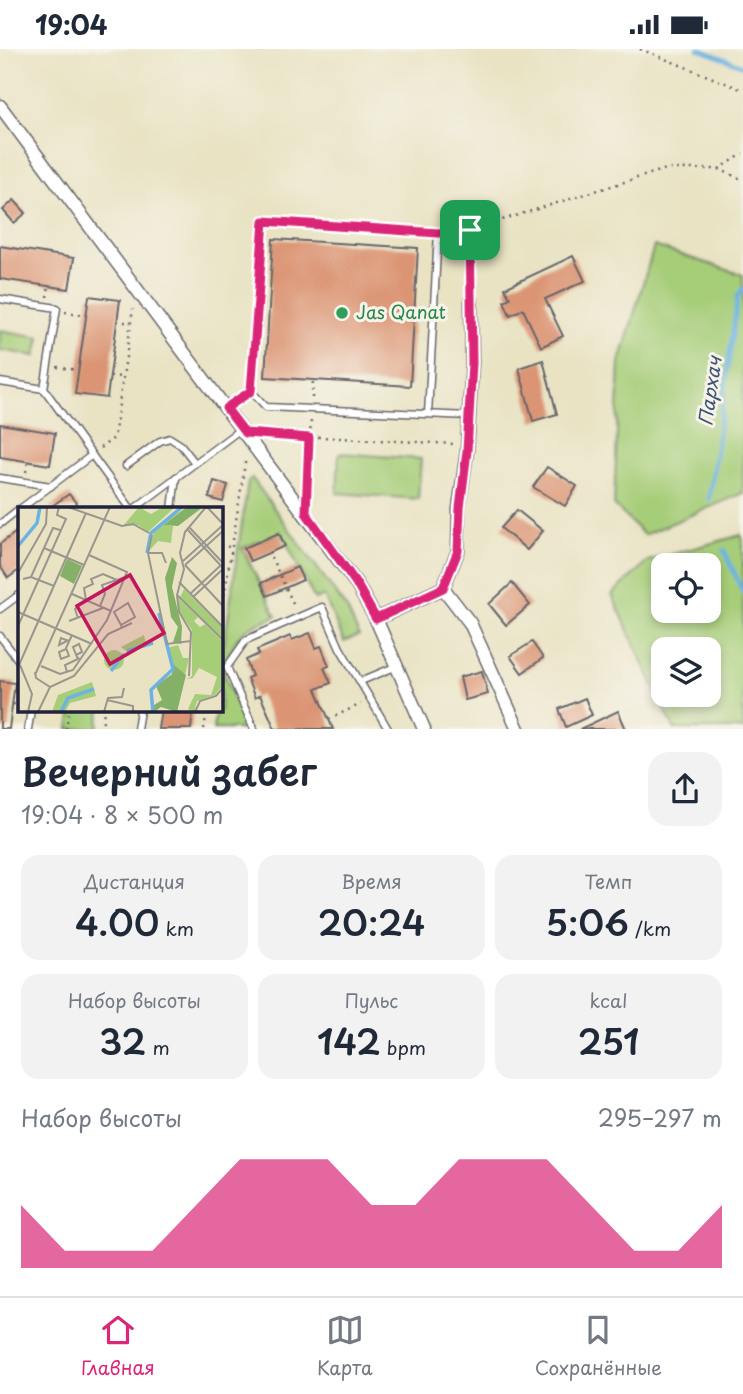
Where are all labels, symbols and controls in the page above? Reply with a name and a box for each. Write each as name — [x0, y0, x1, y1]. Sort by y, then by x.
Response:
text: 19:04 — [35, 5, 108, 44]
pin — [440, 200, 500, 260]
icon: arrive — [451, 211, 489, 249]
place label: Jas Qanat — [356, 298, 446, 325]
marker: Jas Qanat — [334, 305, 350, 321]
water label: Пархач — [690, 353, 728, 427]
inset map — [18, 507, 222, 711]
map controls — [651, 553, 721, 707]
button: locate — [651, 553, 721, 623]
button: layers — [651, 637, 721, 707]
text: Вечерний забег — [21, 742, 317, 799]
button: share — [648, 752, 722, 826]
text: 19:04 · 8 × 500 m — [21, 797, 224, 832]
text: Дистанция — [84, 867, 185, 895]
text: Время — [341, 867, 402, 895]
text: Темп — [584, 867, 633, 895]
text: 4.00 — [75, 895, 159, 948]
text: 20:24 — [318, 895, 425, 948]
text: 5:06 — [546, 895, 629, 948]
text: km — [159, 914, 194, 942]
text: /km — [629, 914, 671, 942]
text: Набор высоты — [68, 986, 201, 1014]
text: Пульс — [345, 986, 398, 1014]
text: kcal — [590, 986, 627, 1014]
text: 32 — [99, 1014, 146, 1067]
text: 142 — [317, 1014, 381, 1067]
text: 251 — [578, 1014, 639, 1067]
text: m — [146, 1033, 170, 1061]
text: bpm — [381, 1033, 426, 1061]
text: Набор высоты — [21, 1100, 182, 1135]
text: 295–297 m — [598, 1100, 722, 1135]
tab: Главная — [81, 1311, 155, 1381]
tab: Карта — [317, 1311, 373, 1381]
tab: Сохранённые — [535, 1311, 662, 1381]

